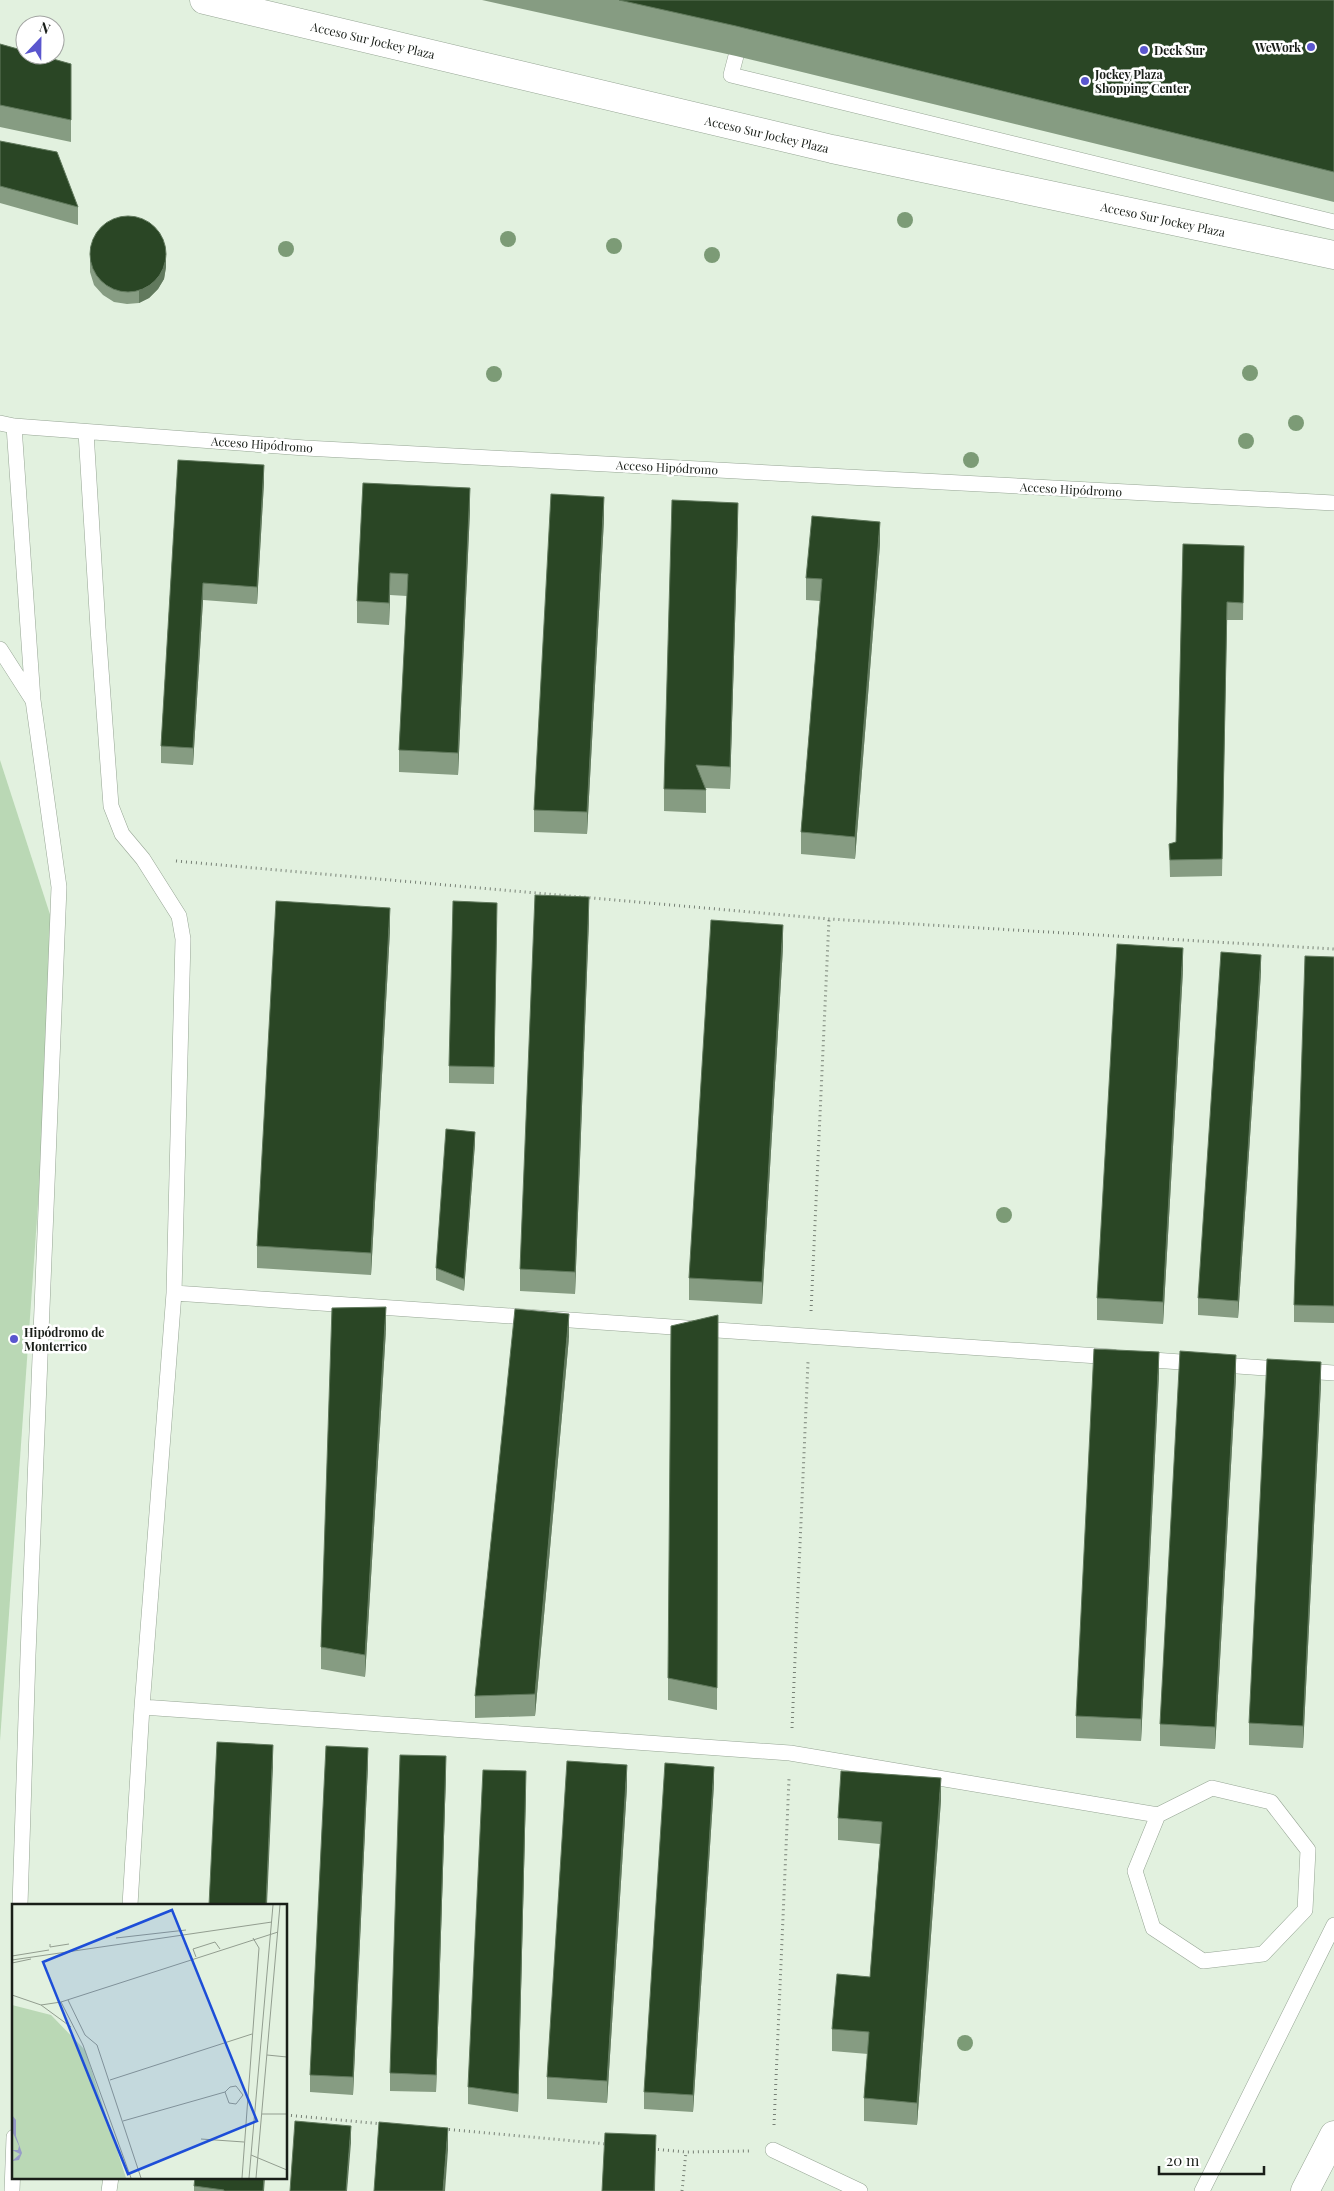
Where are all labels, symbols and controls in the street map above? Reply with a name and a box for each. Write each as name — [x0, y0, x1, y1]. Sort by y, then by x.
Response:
north arrow — [15, 15, 65, 65]
text: N — [37, 17, 53, 38]
street label: Acceso Sur Jockey Plaza — [308, 18, 437, 62]
place label: WeWork — [1254, 39, 1302, 55]
marker: WeWork — [1305, 41, 1317, 53]
place label: Deck Sur — [1154, 42, 1205, 58]
marker: Deck Sur — [1138, 44, 1150, 56]
place label: Jockey Plaza Shopping Center — [1094, 66, 1189, 96]
marker: Jockey Plaza Shopping Center — [1079, 75, 1091, 87]
street label: Acceso Sur Jockey Plaza — [702, 112, 831, 156]
street label: Acceso Sur Jockey Plaza — [1098, 198, 1227, 240]
street label: Acceso Hipódromo — [209, 432, 314, 456]
street label: Acceso Hipódromo — [615, 456, 719, 478]
street label: Acceso Hipódromo — [1019, 478, 1123, 500]
place label: Hipódromo de Monterrico — [24, 1324, 104, 1354]
marker: Hipódromo de Monterrico — [8, 1333, 20, 1345]
inset map — [12, 1904, 288, 2178]
scale bar — [1159, 2144, 1264, 2176]
text: 20 m — [1166, 2150, 1200, 2170]

